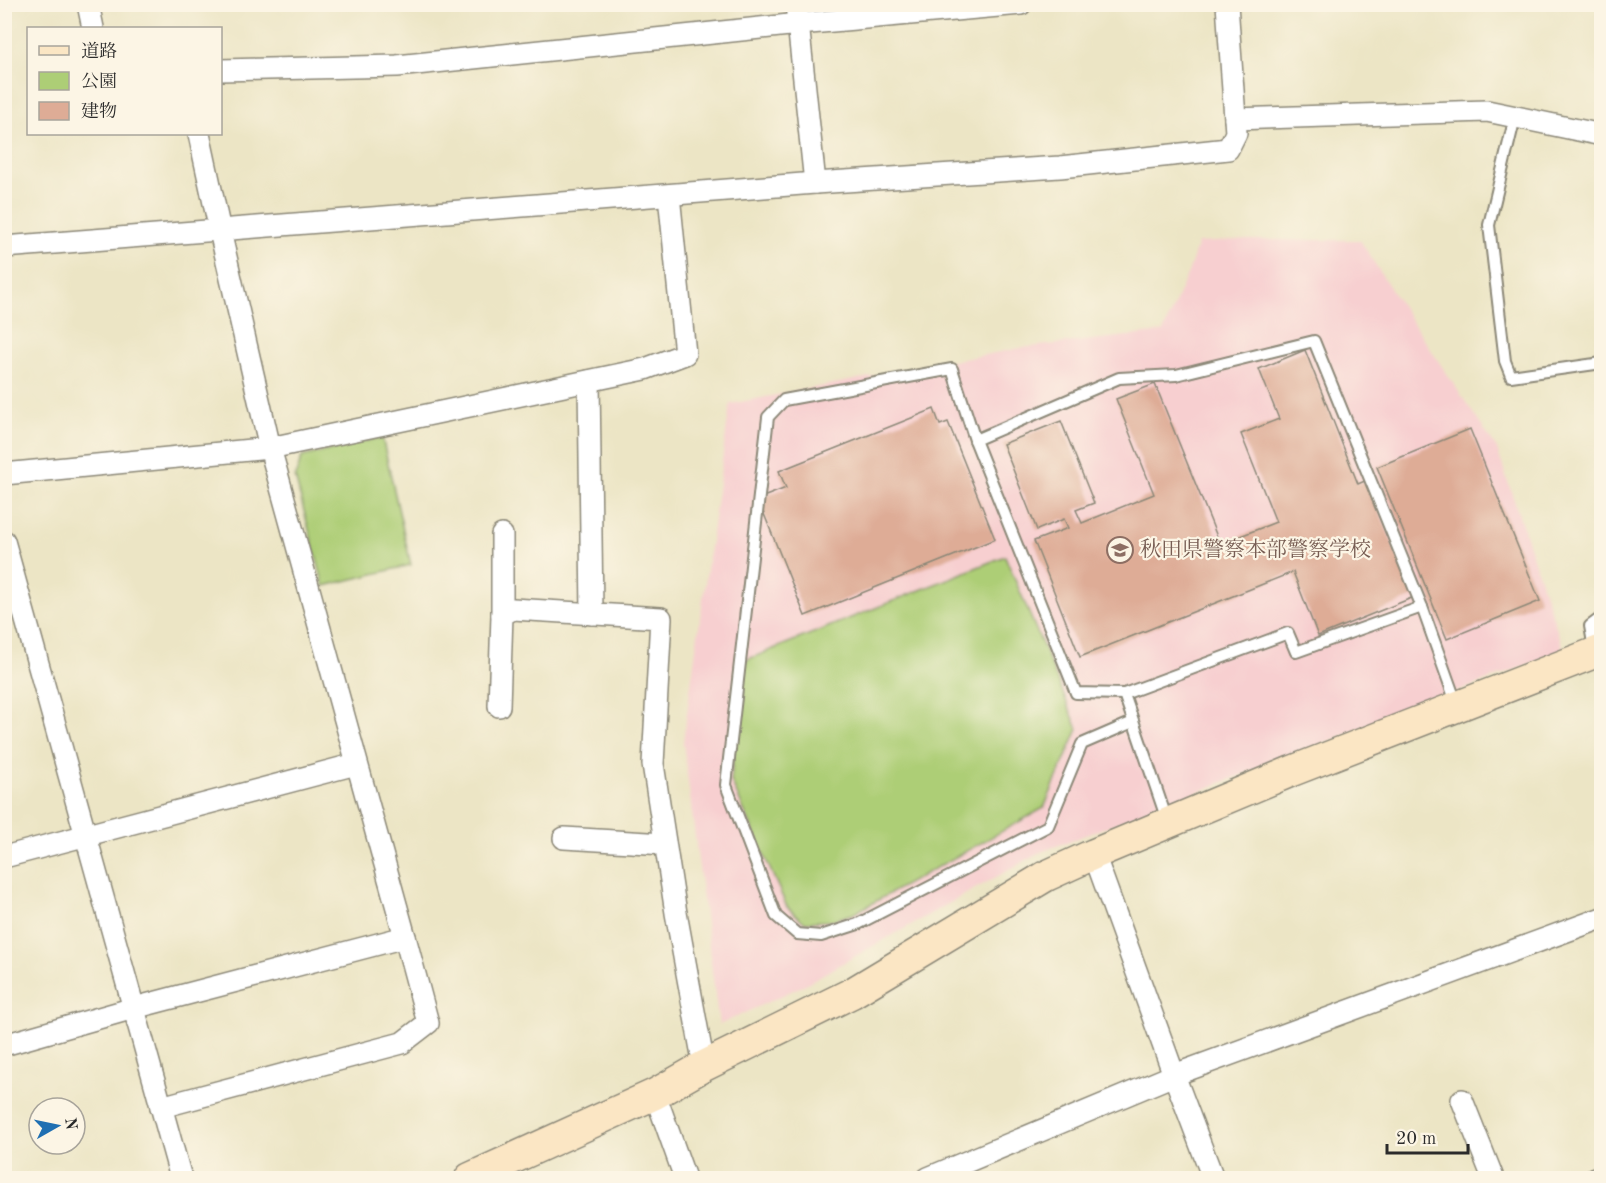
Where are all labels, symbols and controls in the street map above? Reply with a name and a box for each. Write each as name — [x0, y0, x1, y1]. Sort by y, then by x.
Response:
legend — [27, 27, 222, 135]
text: 道路 — [81, 41, 117, 61]
text: 公園 — [81, 72, 117, 91]
text: 建物 — [81, 101, 117, 121]
school or university icon: 秋田県警察本部警察学校 — [1105, 535, 1135, 565]
place label: 秋田県警察本部警察学校 — [1140, 538, 1371, 561]
north arrow — [27, 1096, 87, 1156]
text: N — [61, 1117, 79, 1132]
scale bar — [1387, 1117, 1468, 1155]
text: 20 m — [1396, 1130, 1436, 1148]

